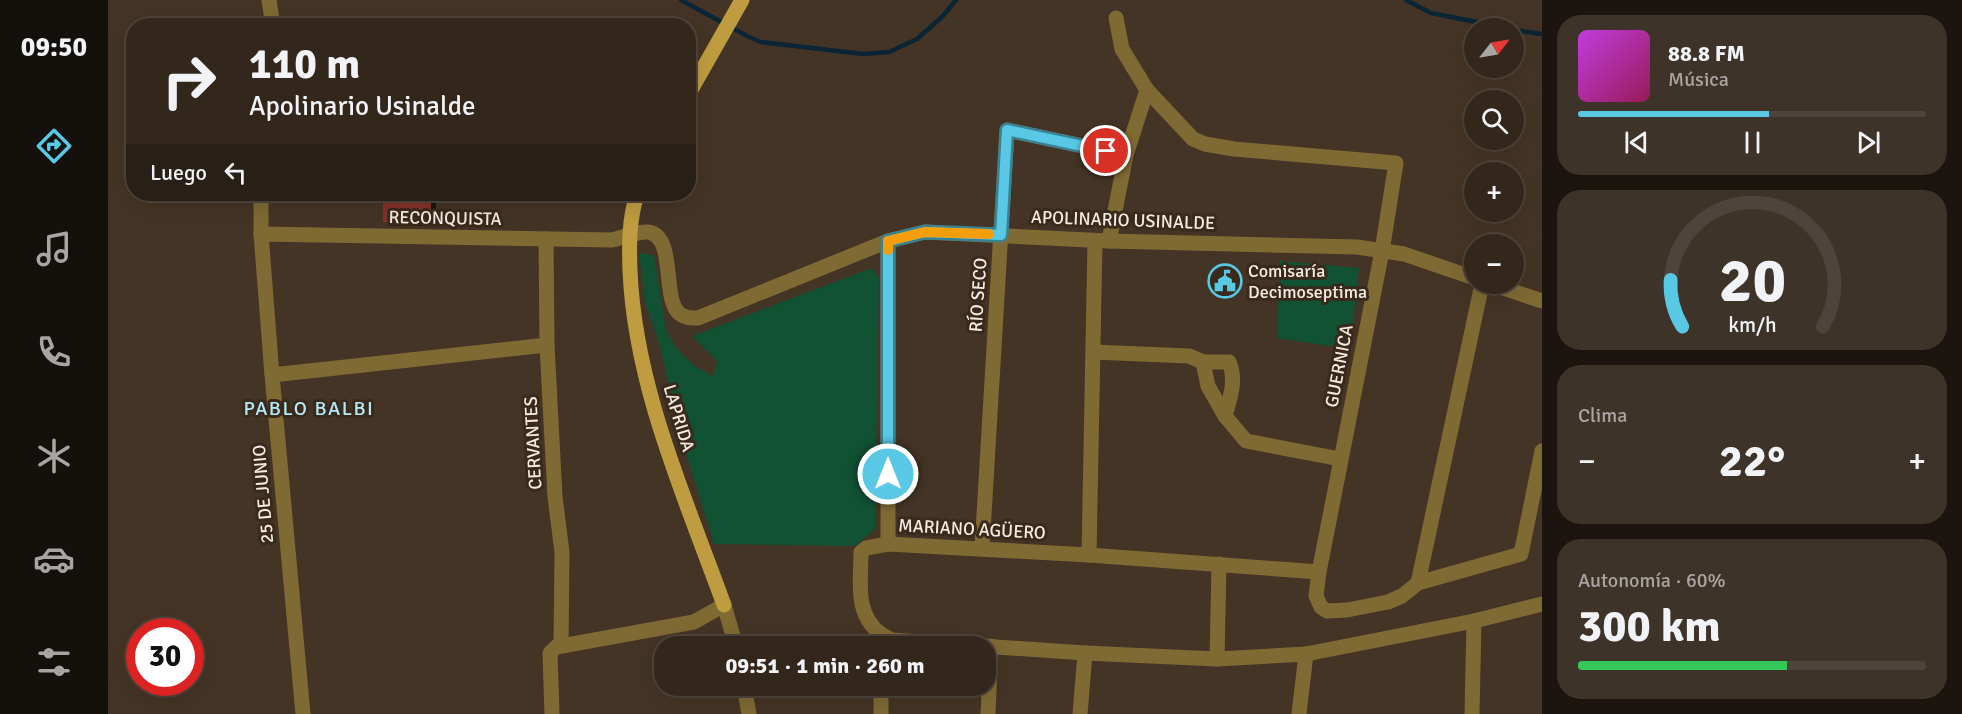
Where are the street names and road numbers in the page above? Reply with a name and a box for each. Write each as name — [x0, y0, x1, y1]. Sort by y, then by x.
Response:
street label: RECONQUISTA — [388, 206, 502, 230]
street label: APOLINARIO USINALDE — [1031, 206, 1215, 234]
street label: RÍO SECO — [964, 257, 992, 333]
street label: GUERNICA — [1320, 323, 1358, 409]
street label: LAPRIDA — [658, 382, 700, 454]
street label: CERVANTES — [520, 396, 546, 490]
street label: 25 DE JUNIO — [248, 444, 278, 544]
street label: MARIANO AGÜERO — [898, 514, 1046, 544]

